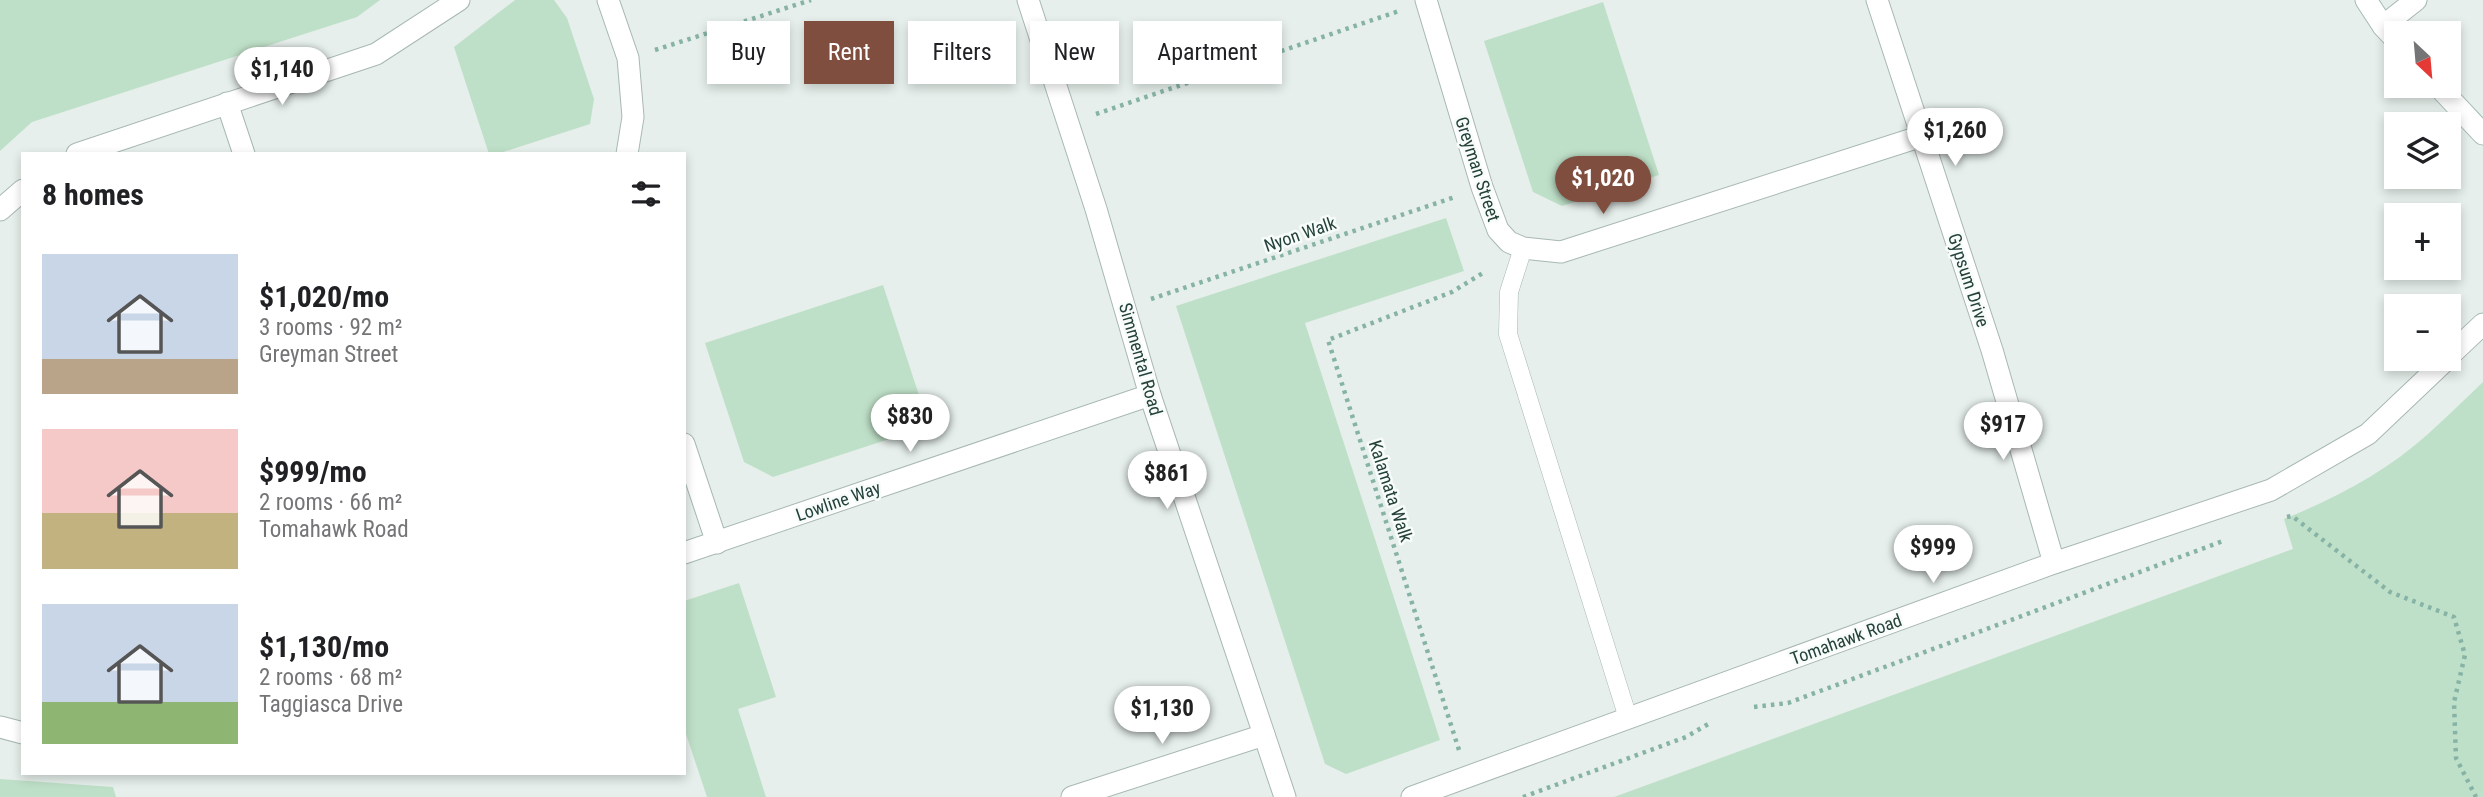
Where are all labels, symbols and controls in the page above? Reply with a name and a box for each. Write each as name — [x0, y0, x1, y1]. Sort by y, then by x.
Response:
chip: Buy — [707, 21, 790, 84]
chip: Rent — [804, 21, 894, 84]
chip: Filters — [908, 21, 1016, 84]
chip: New — [1030, 21, 1119, 84]
chip: Apartment — [1133, 21, 1282, 84]
north arrow — [2384, 21, 2460, 98]
map controls — [2384, 21, 2461, 371]
pin: $1,140 — [225, 48, 339, 107]
text: $1,140 — [250, 56, 314, 83]
pin: $1,260 — [1898, 108, 2012, 168]
button: layers — [2384, 112, 2461, 189]
street label: Greyman Street — [1451, 114, 1505, 224]
text: $1,260 — [1923, 117, 1987, 144]
pin: $1,020 — [1546, 156, 1660, 216]
text: $1,020 — [1571, 165, 1635, 192]
icon: filters — [627, 175, 665, 213]
text: 8 homes — [42, 177, 144, 212]
button: + — [2384, 203, 2461, 280]
street label: Nyon Walk — [1261, 212, 1339, 256]
street label: Gypsum Drive — [1944, 230, 1994, 330]
text: $1,020/mo — [259, 279, 389, 314]
icon: home — [98, 282, 182, 366]
button: − — [2384, 294, 2461, 371]
street label: Simmental Road — [1115, 300, 1167, 418]
text: 3 rooms · 92 m² — [259, 314, 402, 341]
text: Greyman Street — [259, 341, 398, 368]
pin: $830 — [869, 394, 951, 454]
pin: $917 — [1962, 402, 2044, 462]
text: $830 — [887, 403, 933, 430]
text: $917 — [1980, 411, 2026, 438]
street label: Kalamata Walk — [1365, 437, 1417, 545]
pin: $861 — [1126, 452, 1208, 511]
text: $999/mo — [259, 454, 367, 489]
icon: home — [98, 457, 182, 541]
text: $861 — [1144, 460, 1190, 487]
street label: Lowline Way — [793, 477, 884, 525]
text: 2 rooms · 66 m² — [259, 489, 402, 516]
text: Tomahawk Road — [259, 516, 409, 543]
pin: $999 — [1892, 526, 1974, 585]
text: $999 — [1910, 534, 1956, 561]
street label: Tomahawk Road — [1787, 609, 1905, 669]
text: $1,130/mo — [259, 629, 389, 664]
icon: home — [98, 632, 182, 716]
text: 2 rooms · 68 m² — [259, 664, 402, 691]
pin: $1,130 — [1105, 686, 1219, 746]
text: Taggiasca Drive — [259, 691, 403, 718]
text: $1,130 — [1130, 695, 1194, 722]

